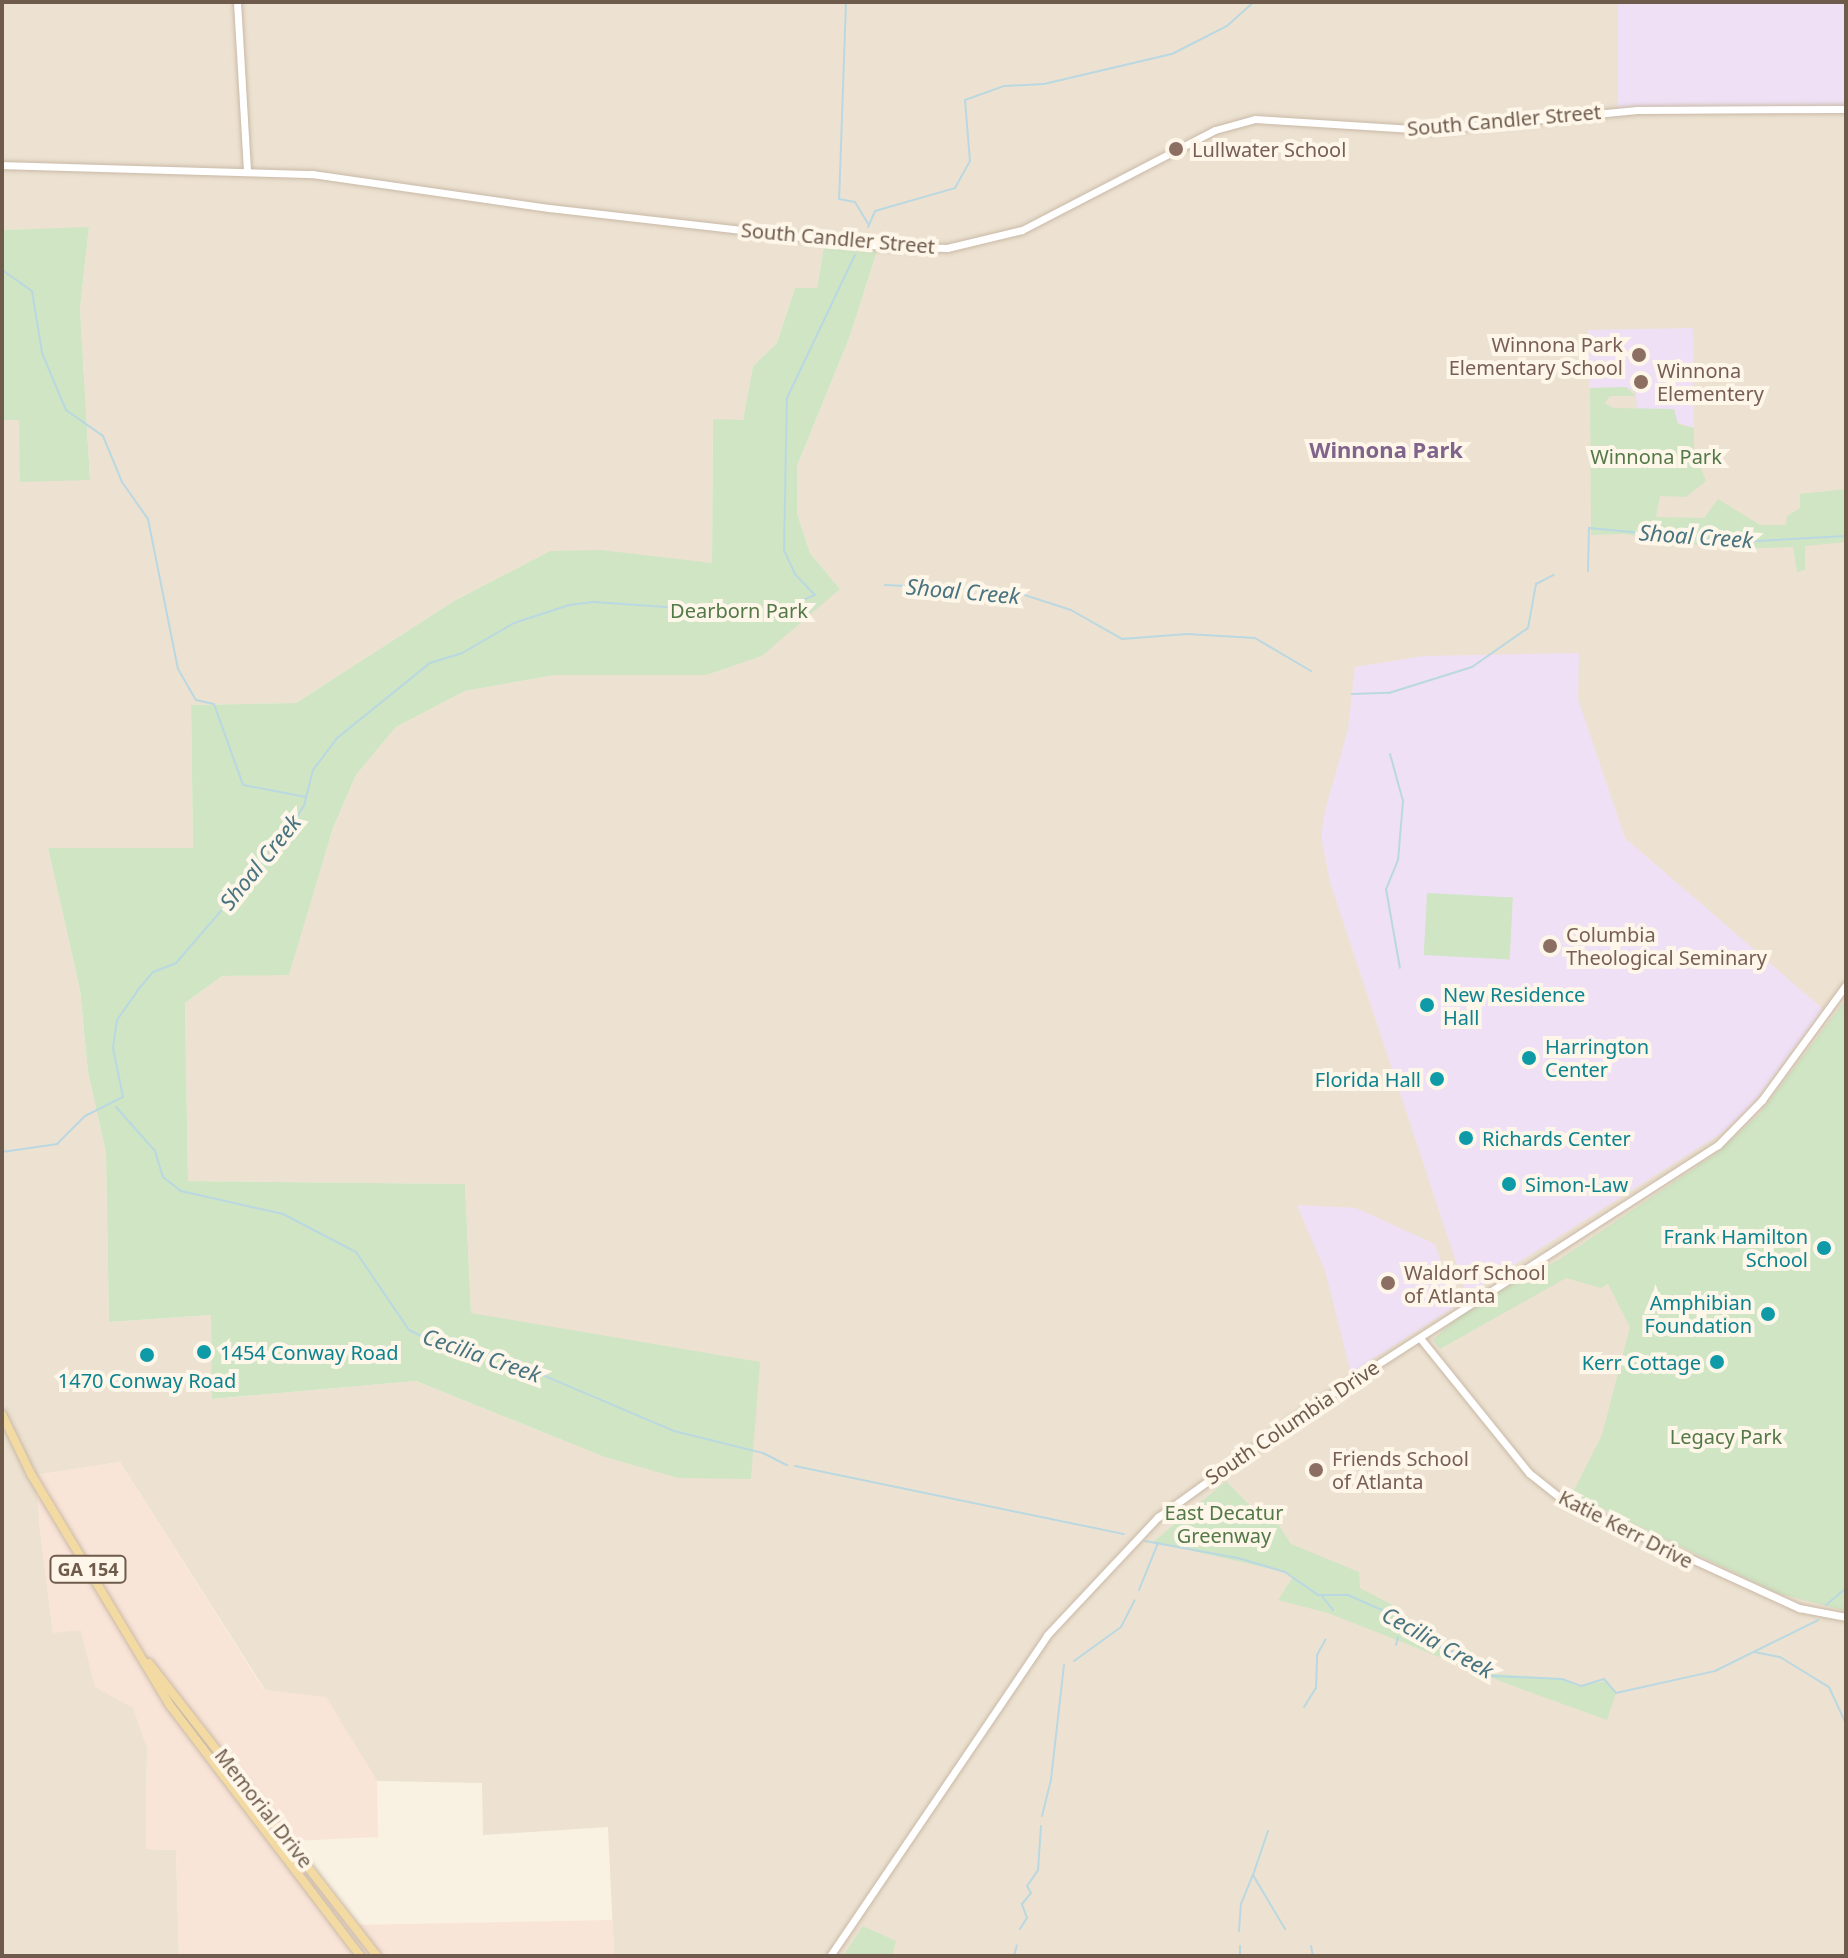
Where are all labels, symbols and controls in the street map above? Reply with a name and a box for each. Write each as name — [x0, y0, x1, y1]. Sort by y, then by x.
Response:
street label: South Candler Street — [1406, 100, 1602, 140]
place label: Lullwater School — [1192, 137, 1346, 161]
marker: Lullwater School — [1167, 140, 1185, 158]
street label: South Candler Street — [740, 218, 936, 258]
place label: Winnona Park Elementary School — [1449, 332, 1623, 379]
marker: Winnona Park Elementary School — [1630, 346, 1648, 364]
place label: Winnona Elementery — [1657, 358, 1764, 405]
marker: Winnona Elementery — [1632, 373, 1650, 391]
district label: Winnona Park — [1309, 437, 1463, 463]
park label: Winnona Park — [1590, 444, 1722, 468]
water label: Shoal Creek — [1638, 519, 1754, 553]
water label: Shoal Creek — [905, 573, 1021, 609]
park label: Dearborn Park — [670, 598, 808, 622]
water label: Shoal Creek — [214, 809, 306, 915]
place label: Columbia Theological Seminary — [1566, 922, 1767, 969]
marker: Columbia Theological Seminary — [1541, 937, 1559, 955]
place label: New Residence Hall — [1443, 982, 1585, 1029]
marker: New Residence Hall — [1418, 996, 1436, 1014]
place label: Harrington Center — [1545, 1034, 1649, 1081]
marker: Harrington Center — [1520, 1049, 1538, 1067]
place label: Florida Hall — [1315, 1067, 1421, 1091]
marker: Florida Hall — [1428, 1070, 1446, 1088]
place label: Richards Center — [1482, 1126, 1631, 1150]
marker: Richards Center — [1457, 1129, 1475, 1147]
place label: Simon-Law — [1525, 1172, 1628, 1196]
marker: Simon-Law — [1500, 1175, 1518, 1193]
place label: Frank Hamilton School — [1664, 1224, 1808, 1271]
marker: Frank Hamilton School — [1815, 1239, 1833, 1257]
place label: Waldorf School of Atlanta — [1404, 1260, 1546, 1307]
marker: Waldorf School of Atlanta — [1379, 1274, 1397, 1292]
place label: Amphibian Foundation — [1644, 1290, 1752, 1337]
marker: Amphibian Foundation — [1759, 1305, 1777, 1323]
water label: Cecilia Creek — [419, 1322, 545, 1388]
place label: 1454 Conway Road — [220, 1340, 398, 1364]
marker: 1454 Conway Road — [195, 1343, 213, 1361]
marker: 1470 Conway Road — [138, 1346, 156, 1364]
place label: Kerr Cottage — [1582, 1350, 1701, 1374]
marker: Kerr Cottage — [1708, 1353, 1726, 1371]
street label: South Columbia Drive — [1201, 1355, 1383, 1489]
place label: 1470 Conway Road — [58, 1368, 236, 1392]
park label: Legacy Park — [1670, 1424, 1782, 1448]
place label: Friends School of Atlanta — [1332, 1446, 1469, 1493]
marker: Friends School of Atlanta — [1307, 1461, 1325, 1479]
street label: Katie Kerr Drive — [1555, 1485, 1697, 1573]
park label: East Decatur Greenway — [1165, 1500, 1283, 1547]
road number: GA 154 — [48, 1555, 128, 1583]
water label: Cecilia Creek — [1378, 1601, 1498, 1683]
street label: Memorial Drive — [210, 1744, 318, 1872]

